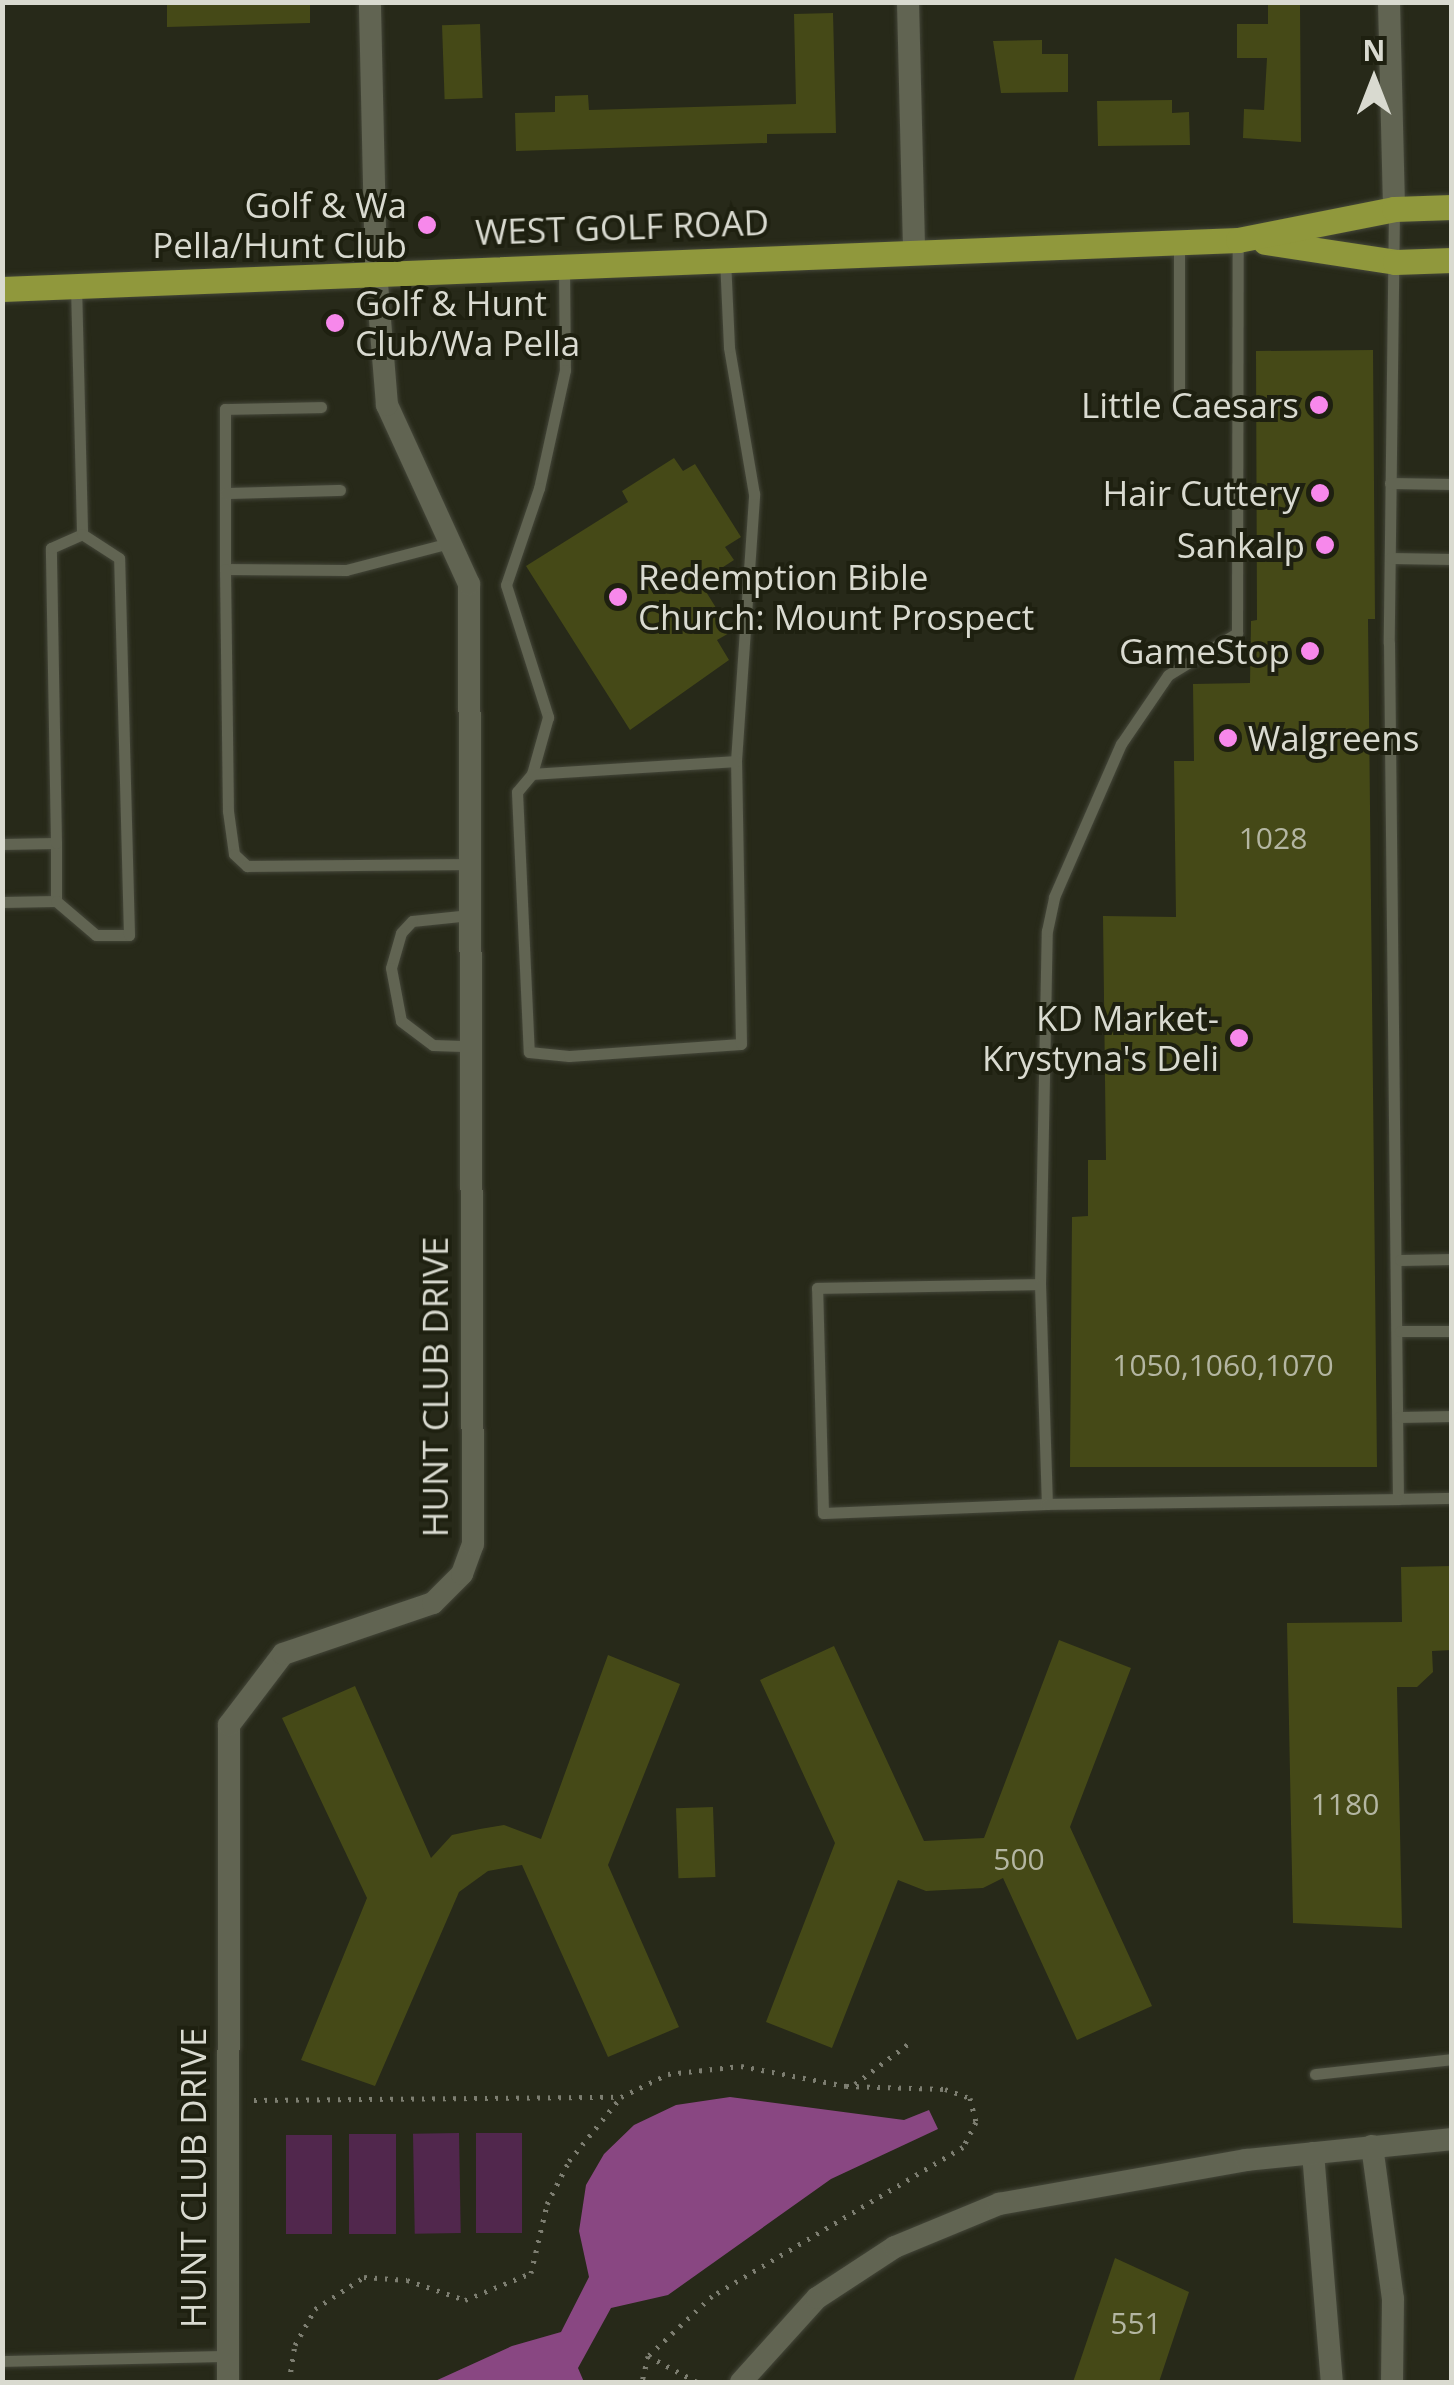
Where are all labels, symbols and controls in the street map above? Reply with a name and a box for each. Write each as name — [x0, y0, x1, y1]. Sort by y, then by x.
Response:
north arrow — [1324, 30, 1424, 130]
text: N — [1363, 31, 1385, 69]
place label: Golf & Wa Pella/Hunt Club — [152, 184, 407, 266]
street label: WEST GOLF ROAD — [474, 201, 770, 253]
marker: Golf & Wa Pella/Hunt Club — [416, 214, 438, 236]
place label: Golf & Hunt Club/Wa Pella — [355, 282, 580, 364]
marker: Golf & Hunt Club/Wa Pella — [324, 312, 346, 334]
place label: Little Caesars — [1081, 384, 1299, 426]
marker: Little Caesars — [1308, 394, 1330, 416]
place label: Hair Cuttery — [1103, 472, 1300, 514]
marker: Hair Cuttery — [1309, 482, 1331, 504]
place label: Sankalp — [1177, 524, 1305, 566]
marker: Sankalp — [1314, 534, 1336, 556]
place label: Redemption Bible Church: Mount Prospect — [638, 556, 1034, 638]
marker: Redemption Bible Church: Mount Prospect — [607, 586, 629, 608]
place label: GameStop — [1119, 630, 1290, 672]
marker: GameStop — [1299, 640, 1321, 662]
place label: Walgreens — [1248, 717, 1419, 759]
marker: Walgreens — [1217, 727, 1239, 749]
house number: 1028 — [1239, 820, 1307, 856]
place label: KD Market- Krystyna's Deli — [982, 997, 1219, 1079]
marker: KD Market- Krystyna's Deli — [1228, 1027, 1250, 1049]
street label: HUNT CLUB DRIVE — [414, 1237, 456, 1537]
house number: 1050,1060,1070 — [1112, 1347, 1334, 1383]
house number: 1180 — [1311, 1786, 1379, 1822]
house number: 500 — [993, 1841, 1045, 1877]
street label: HUNT CLUB DRIVE — [172, 2028, 214, 2328]
house number: 551 — [1110, 2305, 1162, 2341]

